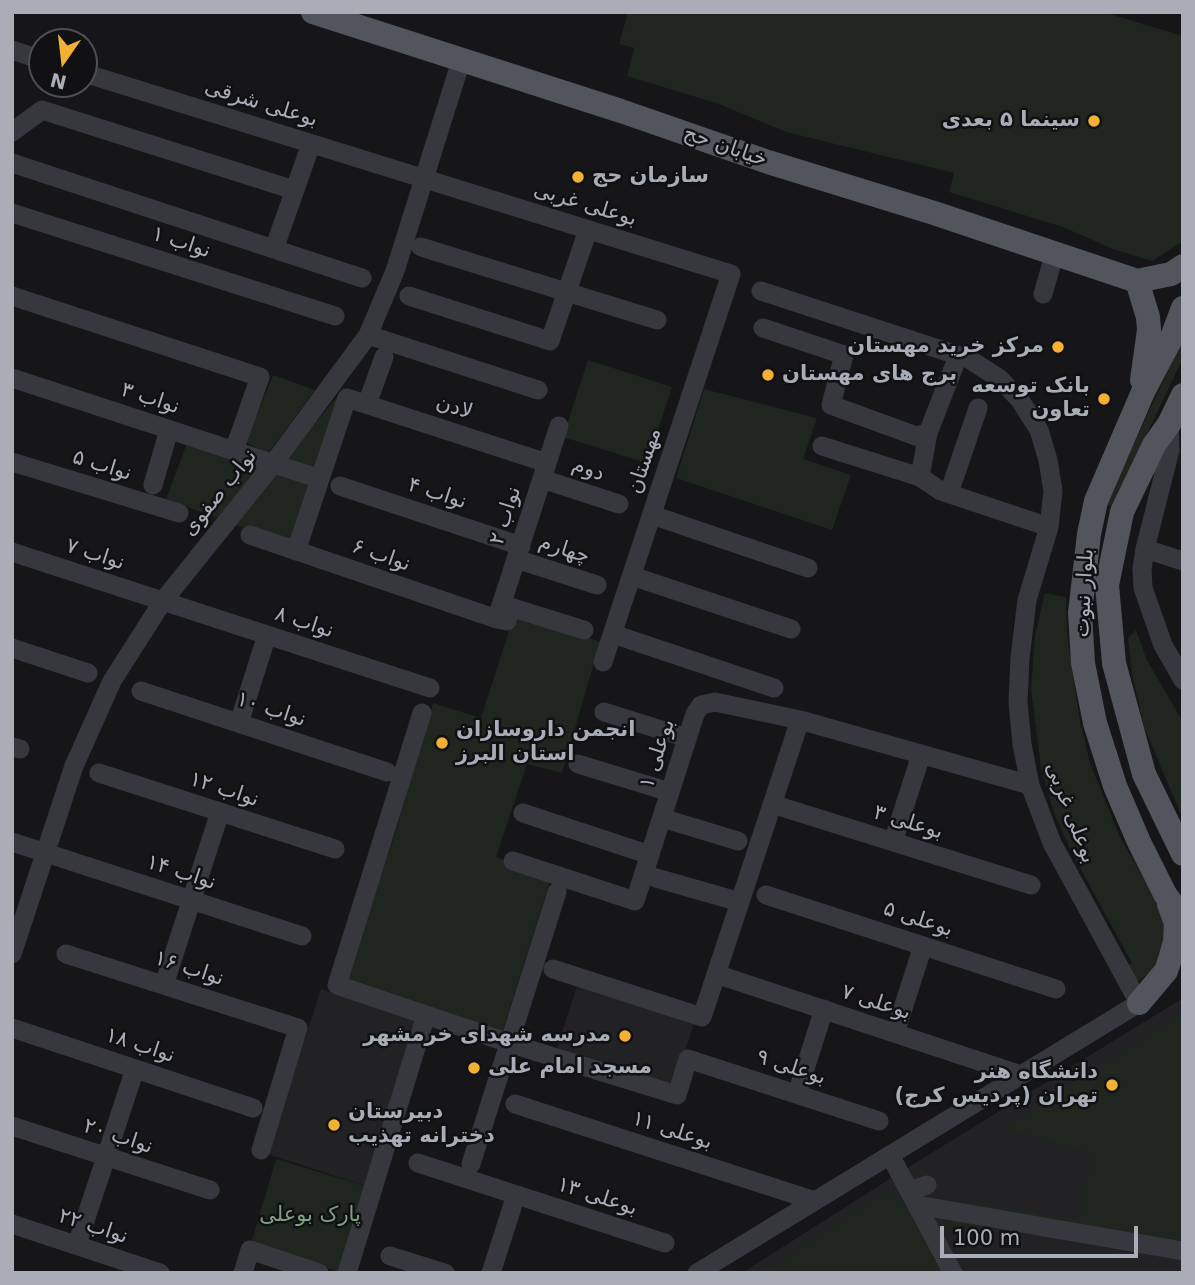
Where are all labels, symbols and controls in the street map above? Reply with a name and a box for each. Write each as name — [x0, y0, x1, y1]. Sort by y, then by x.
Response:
north arrow — [28, 28, 98, 98]
text: N — [48, 69, 69, 94]
street label: بوعلی شرقی — [201, 75, 321, 133]
place label: سینما ۵ بعدی — [942, 108, 1080, 134]
marker: سینما ۵ بعدی — [1086, 113, 1102, 129]
street label: خیابان حج — [680, 121, 770, 173]
place label: سازمان حج — [592, 164, 709, 190]
marker: سازمان حج — [570, 169, 586, 185]
street label: بوعلی غربی — [531, 177, 639, 233]
street label: نواب ۱ — [148, 222, 214, 264]
place label: مرکز خرید مهستان — [847, 334, 1044, 360]
marker: مرکز خرید مهستان — [1050, 339, 1066, 355]
place label: برج های مهستان — [782, 362, 957, 388]
marker: برج های مهستان — [760, 367, 776, 383]
place label: بانک توسعه تعاون — [971, 374, 1090, 424]
street label: نواب ۳ — [117, 378, 183, 420]
street label: لادن — [433, 390, 475, 426]
marker: بانک توسعه تعاون — [1096, 391, 1112, 407]
street label: مهستان — [623, 425, 667, 497]
street label: نواب صفوی — [177, 444, 263, 542]
street label: نواب ۵ — [70, 445, 134, 487]
street label: دوم — [569, 453, 607, 487]
street label: نواب ۴ — [404, 473, 470, 515]
street label: نواب ۲ — [485, 483, 527, 549]
street label: چهارم — [535, 530, 593, 570]
street label: نواب ۷ — [62, 534, 128, 576]
street label: نواب ۶ — [348, 534, 414, 578]
street label: بلوار نبوت — [1070, 548, 1100, 638]
street label: نواب ۸ — [271, 602, 337, 644]
street label: نواب ۱۰ — [233, 687, 309, 733]
street label: بوعلی ۱ — [635, 716, 681, 792]
place label: انجمن داروسازان استان البرز — [456, 718, 635, 768]
marker: انجمن داروسازان استان البرز — [434, 735, 450, 751]
street label: بوعلی غربی — [1039, 759, 1101, 867]
street label: نواب ۱۲ — [186, 767, 262, 813]
street label: بوعلی ۳ — [870, 800, 946, 846]
street label: نواب ۱۴ — [143, 850, 219, 896]
street label: بوعلی ۵ — [880, 897, 956, 943]
street label: نواب ۱۶ — [151, 946, 227, 992]
street label: بوعلی ۷ — [838, 980, 914, 1026]
street label: نواب ۱۸ — [102, 1023, 178, 1069]
place label: مدرسه شهدای خرمشهر — [363, 1023, 611, 1049]
marker: مدرسه شهدای خرمشهر — [617, 1028, 633, 1044]
street label: بوعلی ۹ — [753, 1045, 829, 1091]
place label: مسجد امام علی — [488, 1055, 652, 1081]
marker: مسجد امام علی — [466, 1060, 482, 1076]
place label: دانشگاه هنر تهران (پردیس کرج) — [895, 1060, 1098, 1110]
marker: دانشگاه هنر تهران (پردیس کرج) — [1104, 1077, 1120, 1093]
place label: دبیرستان دخترانه تهذیب — [348, 1100, 495, 1150]
street label: بوعلی ۱۱ — [629, 1106, 715, 1156]
street label: نواب ۲۰ — [80, 1114, 156, 1160]
marker: دبیرستان دخترانه تهذیب — [326, 1117, 342, 1133]
street label: بوعلی ۱۳ — [554, 1172, 640, 1222]
park label: پارک بوعلی — [259, 1203, 361, 1229]
street label: نواب ۲۲ — [55, 1204, 131, 1250]
scale bar — [943, 1212, 1141, 1256]
text: 100 m — [953, 1226, 1020, 1250]

